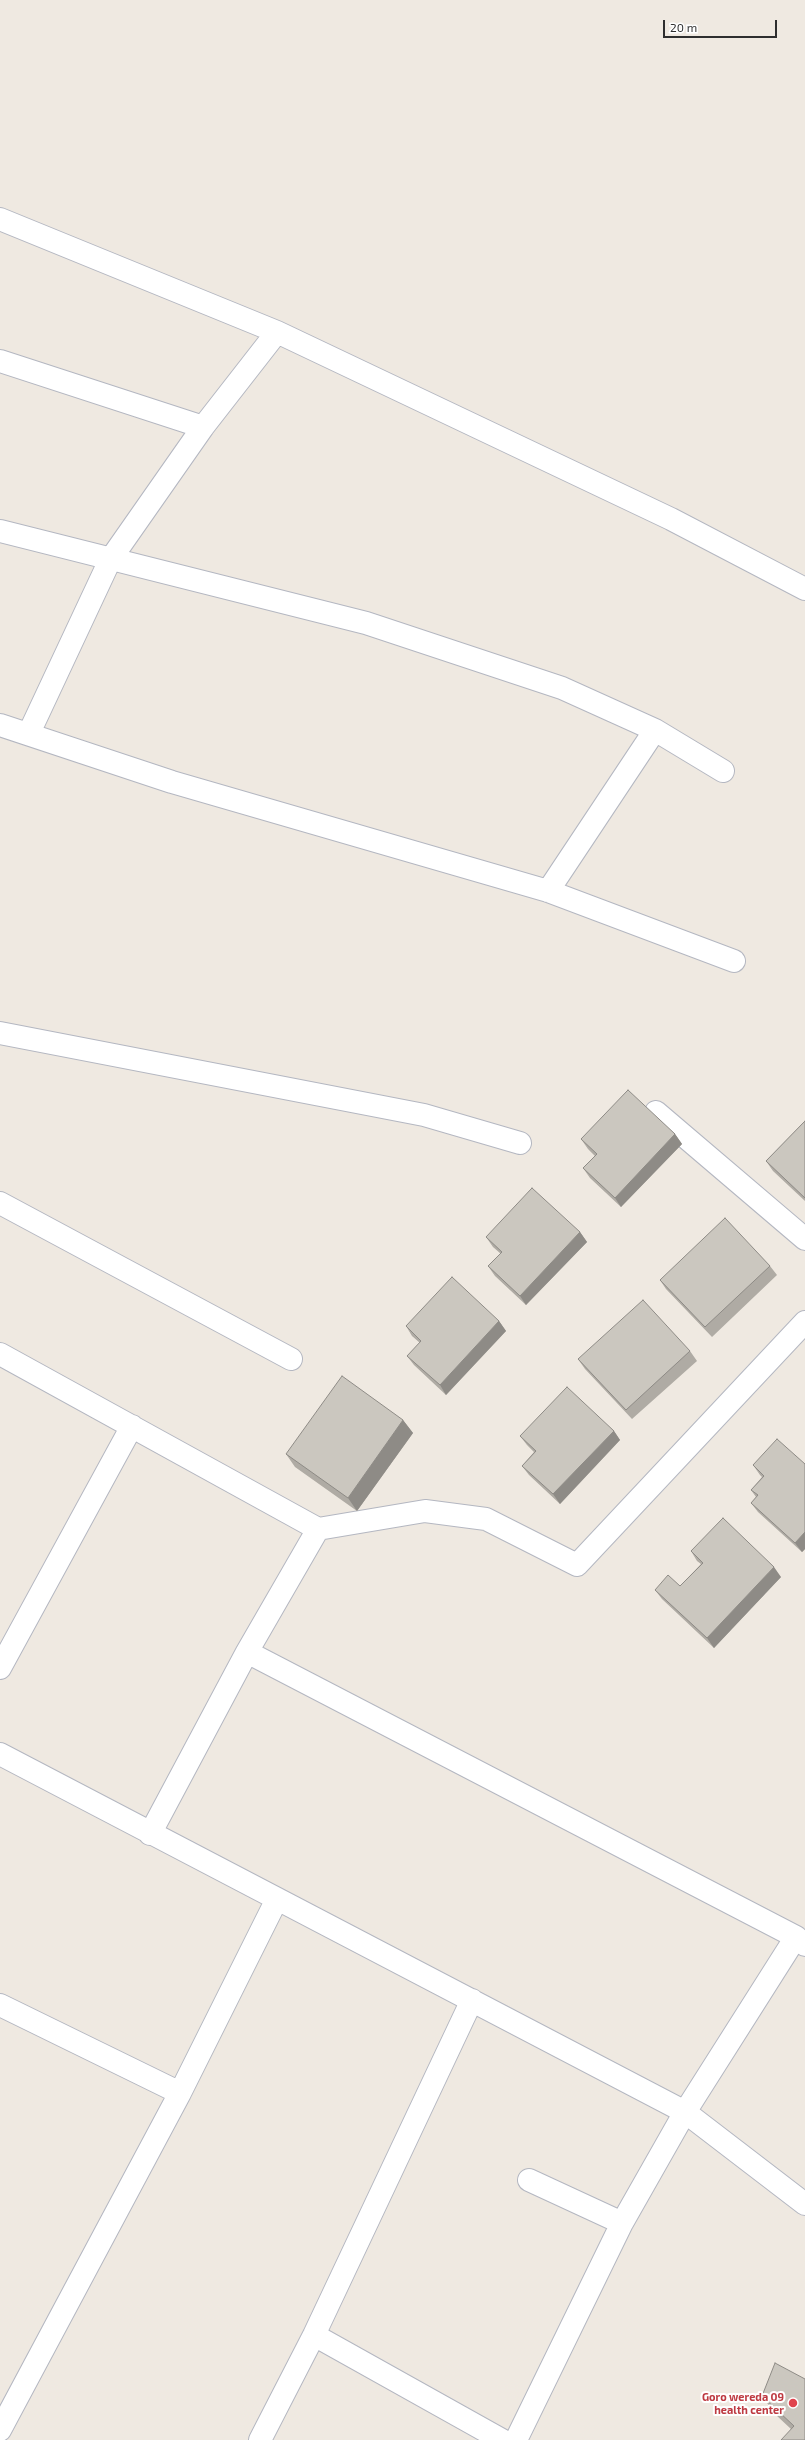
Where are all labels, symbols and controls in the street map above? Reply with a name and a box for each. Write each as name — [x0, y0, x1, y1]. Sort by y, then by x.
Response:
scale bar — [665, 12, 779, 38]
text: 20 m — [670, 20, 697, 34]
place label: Goro wereda 09 health center — [702, 2390, 784, 2416]
marker: Goro wereda 09 health center — [787, 2397, 799, 2409]

